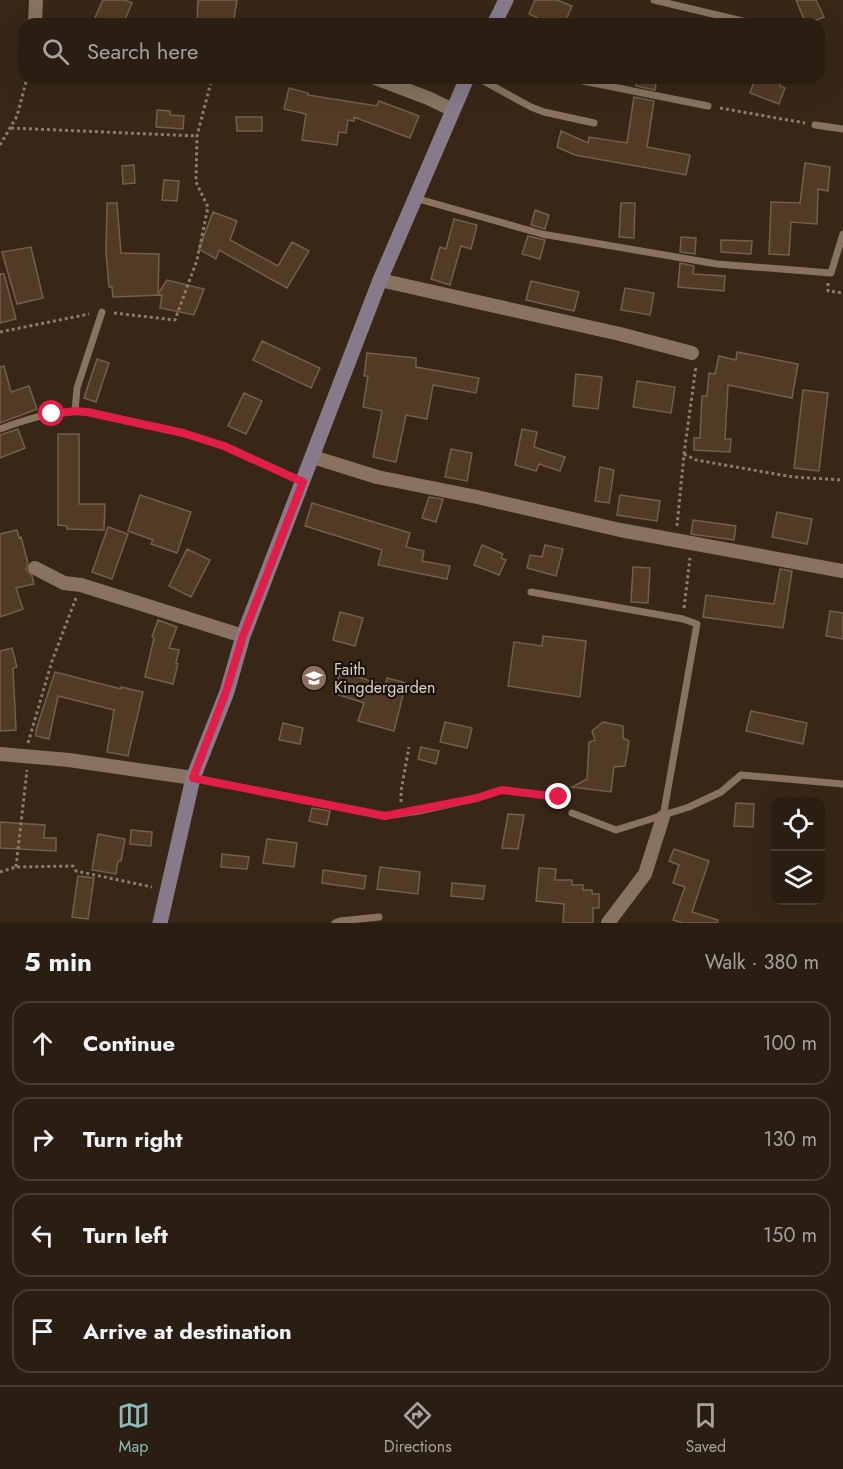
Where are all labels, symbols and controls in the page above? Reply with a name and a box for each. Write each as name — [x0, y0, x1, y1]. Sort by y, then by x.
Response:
search box — [18, 18, 825, 84]
icon: search — [39, 35, 72, 68]
text: Search here — [87, 35, 198, 67]
route start — [38, 400, 64, 426]
place label: Faith Kingdergarden — [334, 658, 435, 699]
school or university icon: Faith Kingdergarden — [299, 663, 329, 693]
route end — [545, 783, 571, 809]
map controls — [771, 797, 825, 905]
button: locate — [771, 797, 825, 851]
button: layers — [771, 851, 825, 905]
text: 5 min — [24, 943, 92, 981]
text: Walk · 380 m — [705, 948, 819, 977]
icon: ahead — [26, 1027, 59, 1060]
text: Continue — [83, 1027, 175, 1059]
text: 100 m — [762, 1029, 817, 1058]
icon: right — [26, 1123, 59, 1156]
text: Turn right — [83, 1123, 183, 1155]
text: 130 m — [763, 1125, 817, 1154]
icon: left — [26, 1219, 59, 1252]
text: Turn left — [83, 1219, 168, 1251]
text: 150 m — [763, 1221, 817, 1250]
icon: arrive — [26, 1315, 59, 1348]
text: Arrive at destination — [83, 1315, 292, 1347]
tab: Map — [117, 1399, 150, 1458]
tab: Directions — [384, 1399, 452, 1458]
tab: Saved — [685, 1399, 726, 1458]

